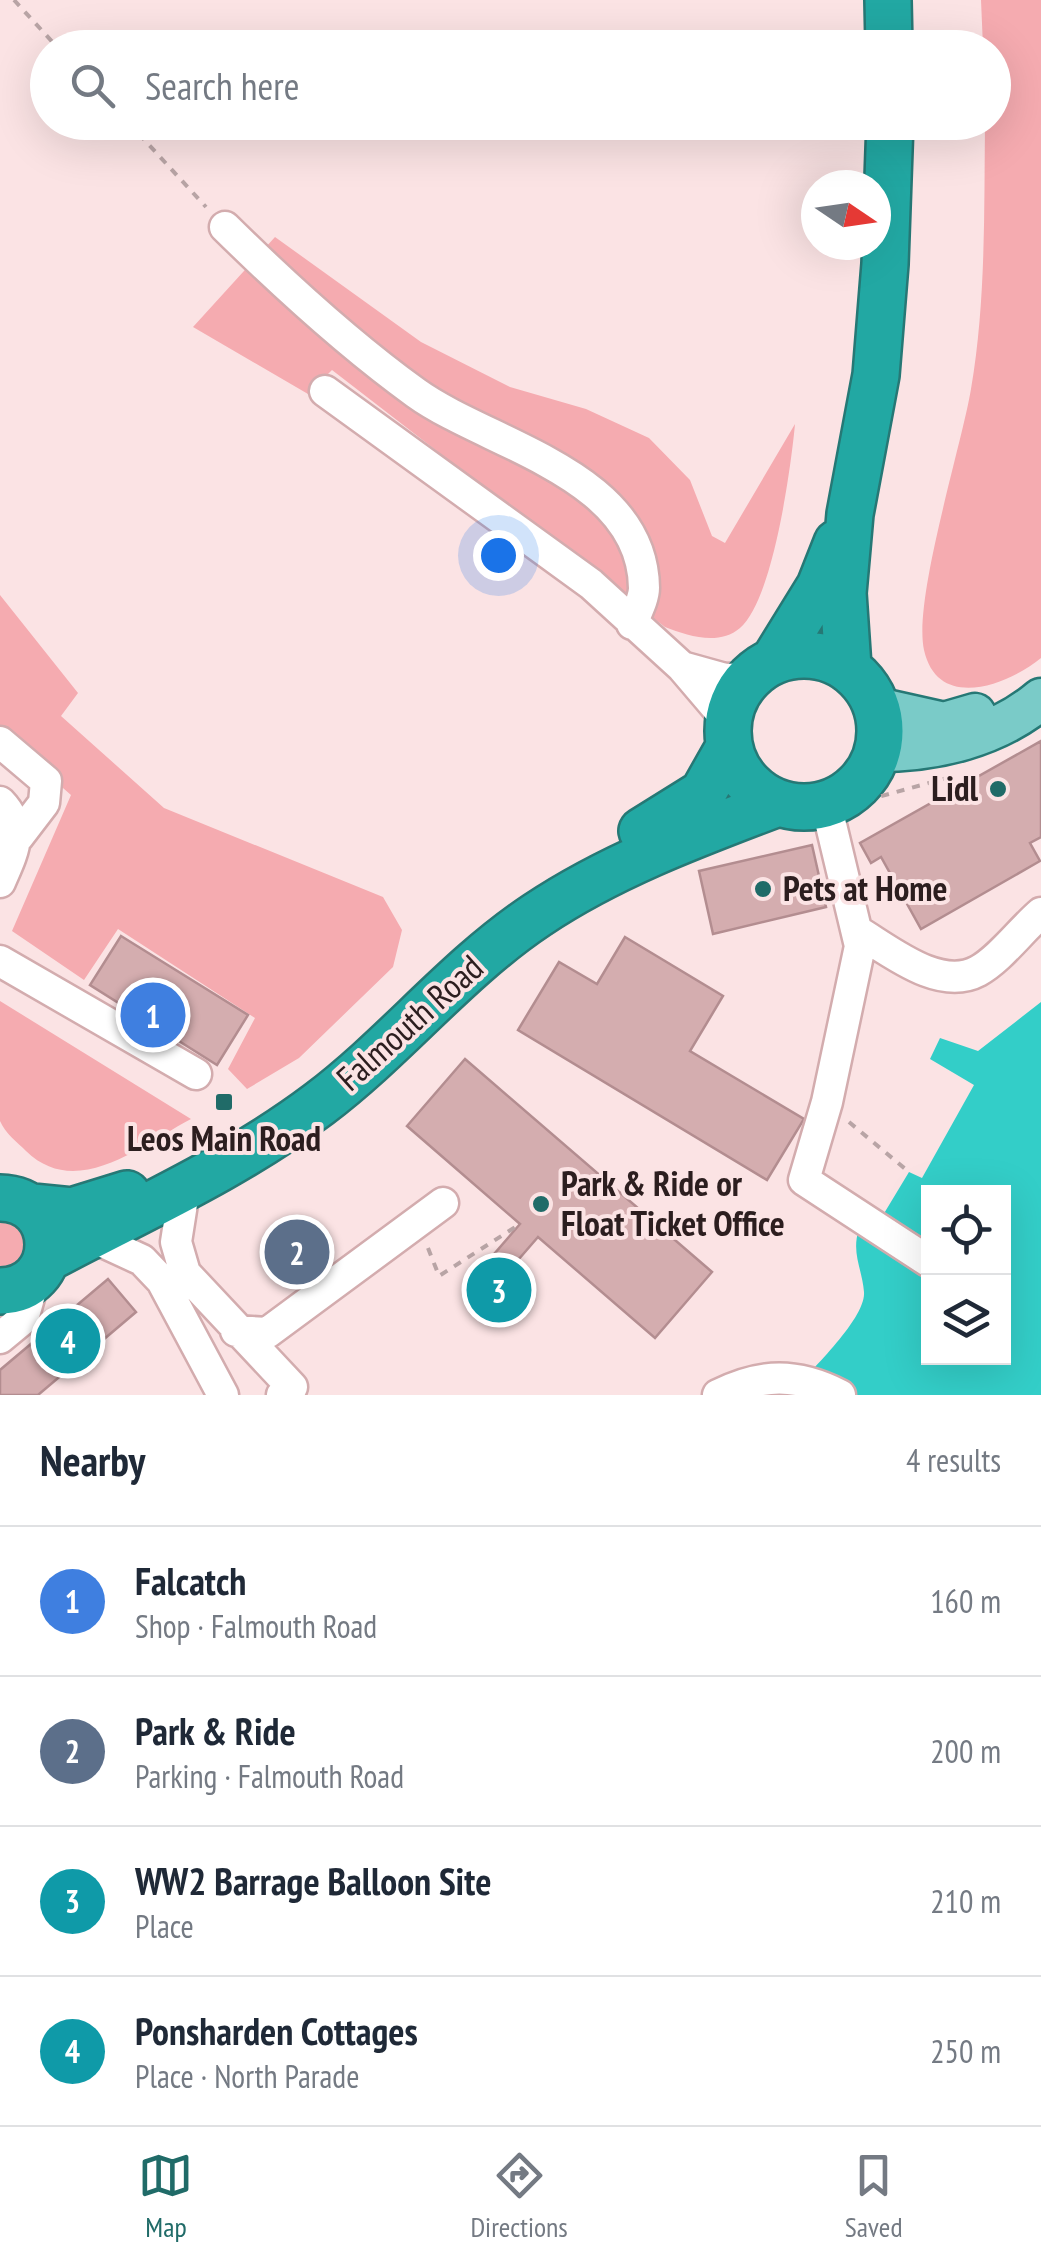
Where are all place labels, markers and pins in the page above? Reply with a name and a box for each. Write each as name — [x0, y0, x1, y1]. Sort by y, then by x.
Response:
place label: Lidl — [931, 765, 978, 811]
marker: Lidl — [987, 778, 1009, 800]
place label: Pets at Home — [783, 865, 947, 911]
marker: Pets at Home — [752, 878, 774, 900]
pin: 1 — [120, 978, 186, 1052]
marker: Leos Main Road — [213, 1091, 235, 1113]
place label: Leos Main Road — [127, 1115, 321, 1161]
place label: Park & Ride or Float Ticket Office — [561, 1160, 785, 1246]
marker: Park & Ride or Float Ticket Office — [530, 1193, 552, 1215]
pin: 2 — [264, 1214, 330, 1290]
pin: 3 — [466, 1252, 532, 1328]
pin: 4 — [36, 1304, 100, 1378]

